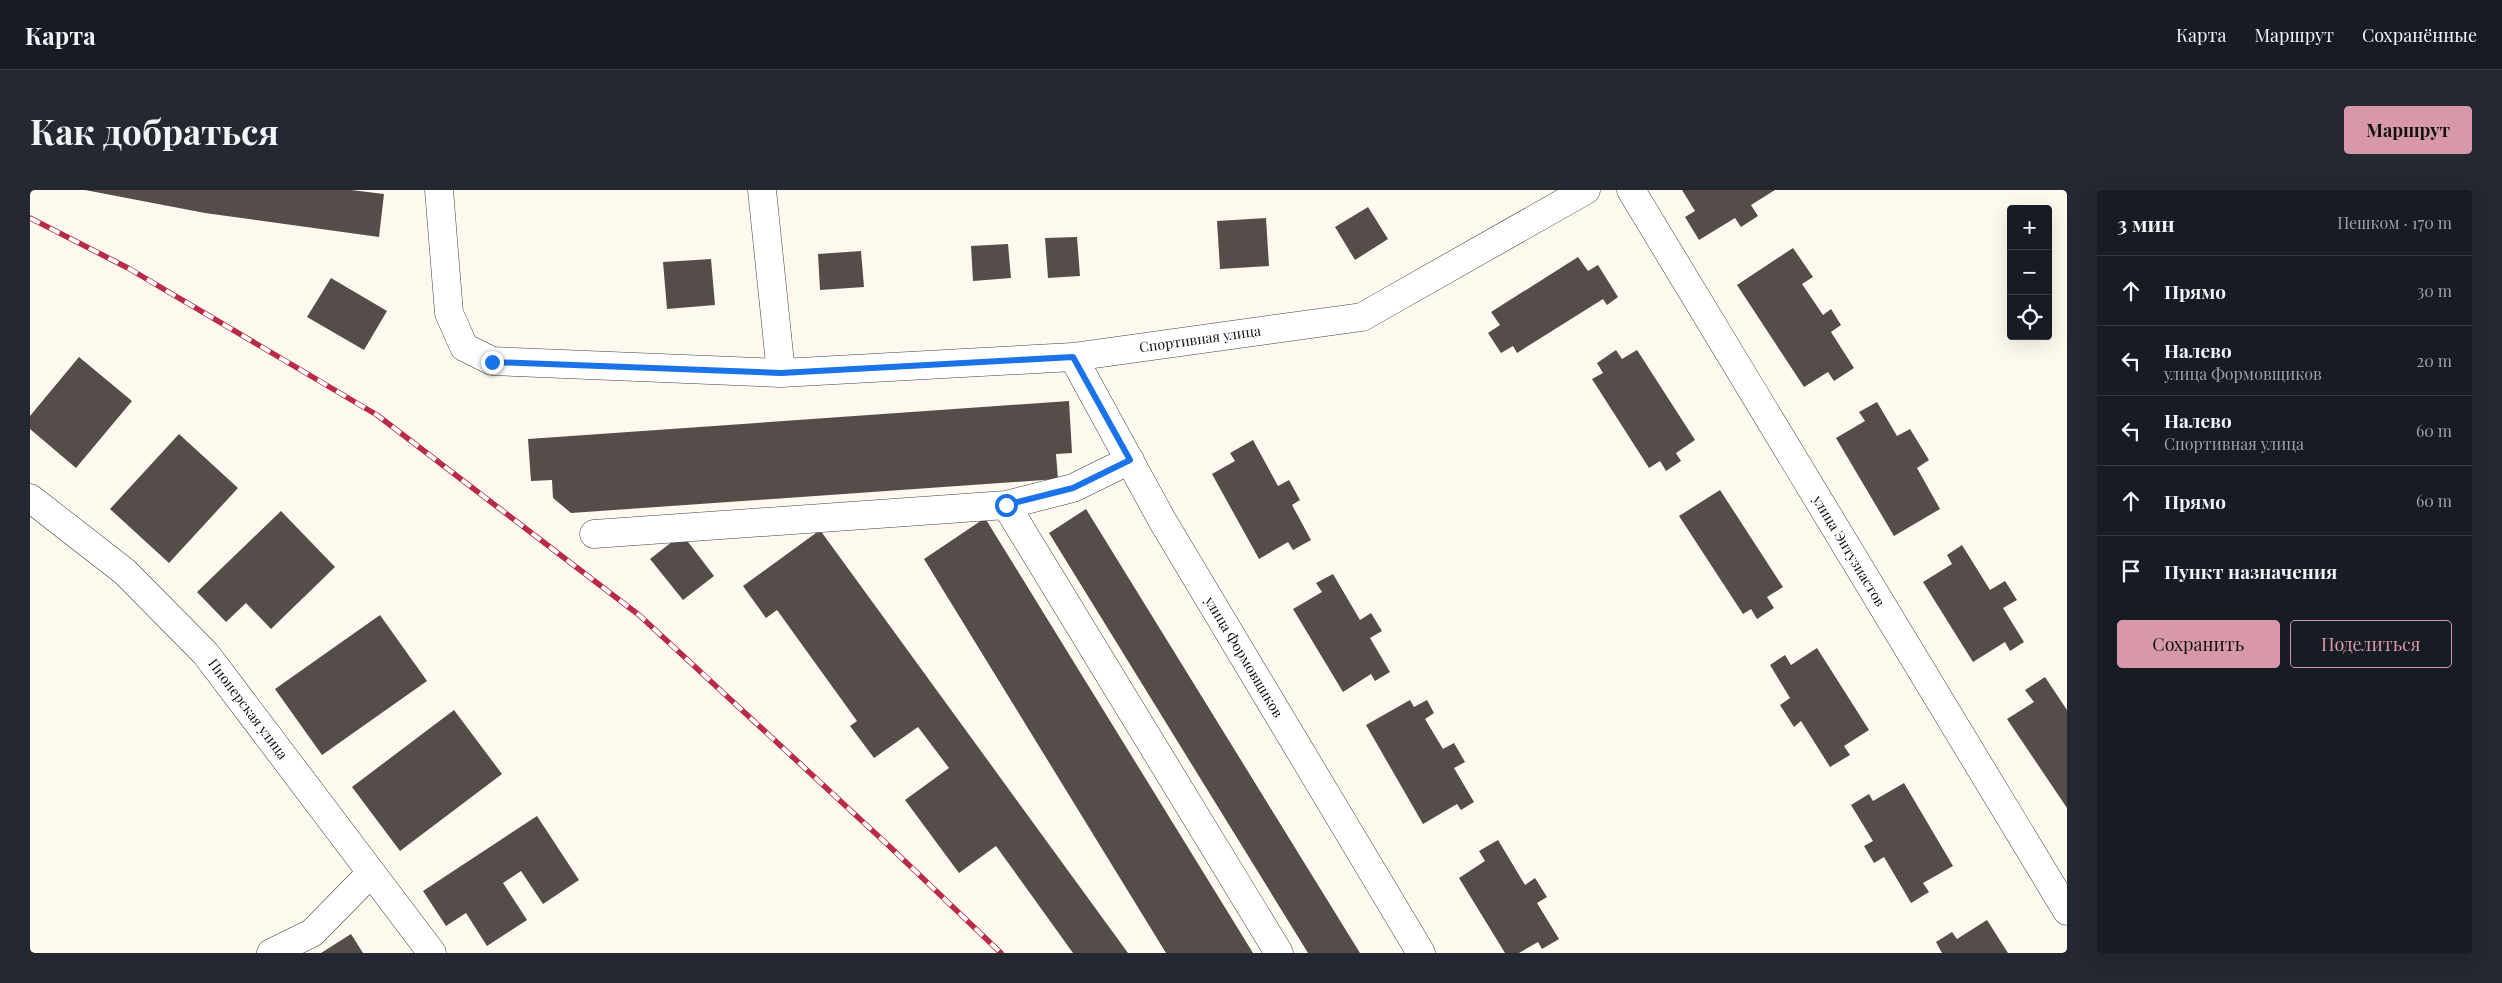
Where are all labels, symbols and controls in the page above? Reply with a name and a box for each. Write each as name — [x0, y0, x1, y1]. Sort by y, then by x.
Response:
text: Карта — [25, 19, 96, 51]
text: Карта — [2176, 23, 2226, 47]
text: Маршрут — [2254, 23, 2334, 47]
text: Сохранённые — [2362, 23, 2477, 47]
button: Маршрут — [2344, 106, 2472, 154]
text: Как добраться — [30, 107, 279, 154]
map controls — [2007, 205, 2052, 340]
button: + — [2007, 205, 2052, 250]
text: 3 мин — [2117, 209, 2175, 237]
text: Пешком · 170 m — [2337, 212, 2452, 233]
button: − — [2007, 250, 2052, 295]
icon: ahead — [2117, 277, 2145, 305]
text: Прямо — [2164, 278, 2226, 304]
text: 30 m — [2417, 280, 2452, 301]
button: locate — [2007, 295, 2052, 340]
street label: Спортивная улица — [1138, 321, 1262, 356]
text: Налево — [2164, 337, 2232, 363]
icon: left — [2117, 347, 2145, 375]
text: 20 m — [2417, 350, 2452, 371]
route end — [481, 351, 504, 374]
text: улица Формовщиков — [2164, 363, 2322, 384]
text: Налево — [2164, 407, 2232, 433]
icon: left — [2117, 417, 2145, 445]
text: 60 m — [2416, 420, 2452, 441]
text: Спортивная улица — [2164, 433, 2304, 454]
icon: ahead — [2117, 487, 2145, 515]
text: Прямо — [2164, 488, 2226, 514]
text: 60 m — [2416, 490, 2452, 511]
street label: улица Энтузиастов — [1808, 491, 1890, 610]
route start — [995, 494, 1018, 517]
icon: arrive — [2117, 557, 2145, 585]
text: Пункт назначения — [2164, 558, 2337, 584]
street label: улица Формовщиков — [1200, 592, 1288, 721]
button: Сохранить — [2117, 620, 2280, 668]
button: Поделиться — [2290, 620, 2452, 668]
street label: Пионерская улица — [204, 655, 293, 763]

